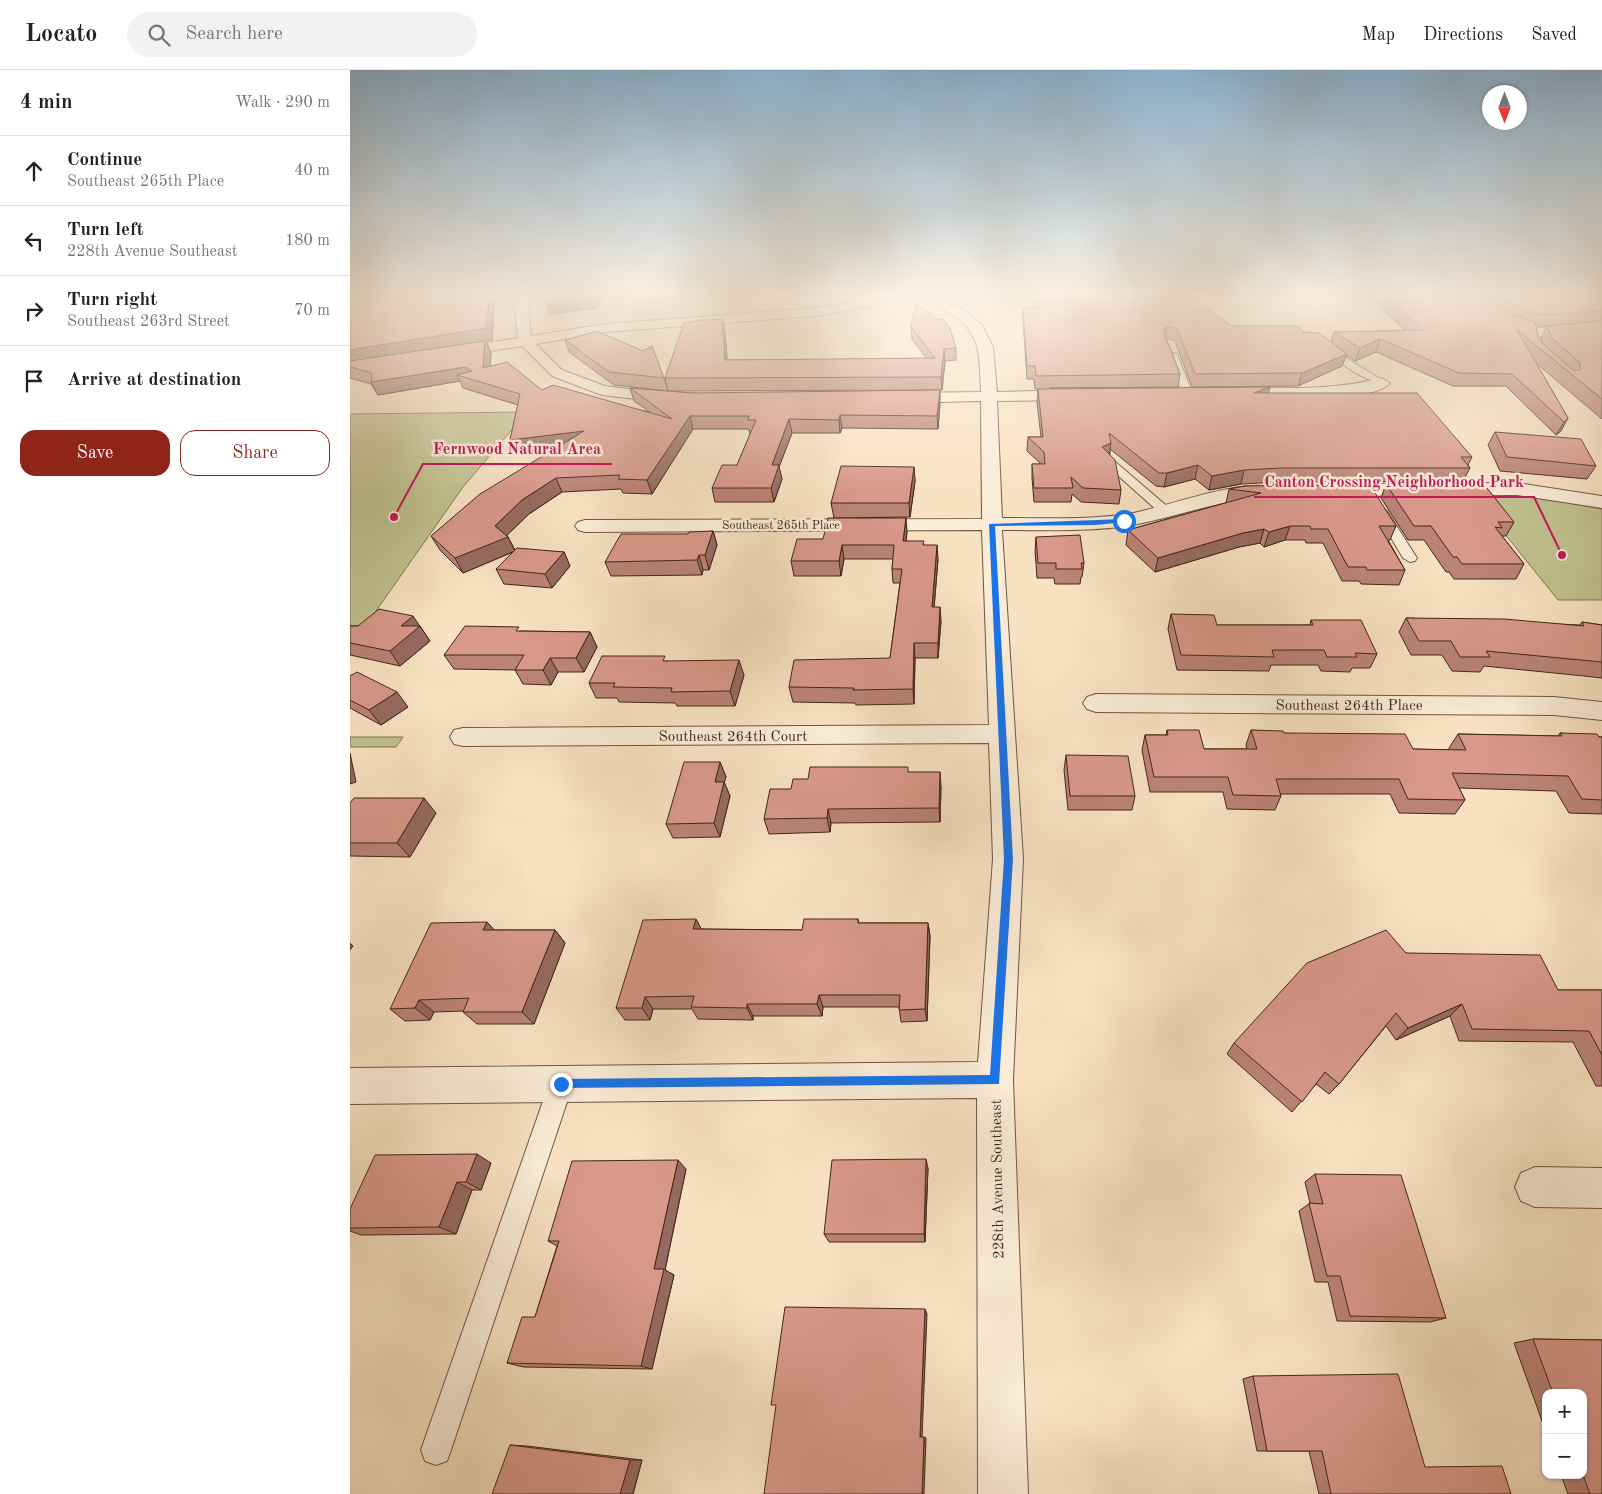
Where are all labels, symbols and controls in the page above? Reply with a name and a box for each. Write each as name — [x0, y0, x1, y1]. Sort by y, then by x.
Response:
search box — [127, 12, 477, 57]
icon: search — [145, 21, 173, 49]
text: Locato — [25, 23, 97, 47]
text: Search here — [185, 25, 283, 44]
text: Map — [1362, 26, 1395, 44]
text: Directions — [1423, 26, 1503, 44]
text: Saved — [1531, 26, 1577, 44]
north arrow — [1482, 85, 1527, 130]
text: 4 min — [20, 92, 73, 113]
text: Walk · 290 m — [235, 95, 330, 111]
text: Continue — [67, 151, 142, 170]
icon: ahead — [20, 157, 48, 185]
text: 40 m — [294, 163, 330, 179]
text: Southeast 265th Place — [67, 174, 224, 190]
text: Turn left — [67, 221, 144, 240]
icon: left — [20, 227, 48, 255]
text: 180 m — [285, 233, 330, 249]
text: 228th Avenue Southeast — [67, 244, 237, 260]
text: Turn right — [67, 291, 157, 310]
icon: right — [20, 297, 48, 325]
text: 70 m — [294, 303, 330, 319]
text: Southeast 263rd Street — [67, 314, 230, 330]
icon: arrive — [20, 367, 48, 395]
text: Arrive at destination — [67, 371, 241, 390]
button: Save — [20, 430, 170, 476]
button: Share — [180, 430, 330, 476]
callout: Fernwood Natural Area — [423, 433, 612, 464]
text: Fernwood Natural Area — [433, 442, 601, 458]
callout: Canton Crossing Neighborhood Park — [1254, 466, 1534, 497]
text: Canton Crossing Neighborhood Park — [1264, 475, 1524, 491]
route start — [1113, 510, 1136, 533]
street label: Southeast 265th Place — [722, 519, 840, 532]
street label: Southeast 264th Place — [1275, 699, 1423, 714]
street label: Southeast 264th Court — [658, 730, 808, 745]
route end — [550, 1073, 573, 1096]
street label: 228th Avenue Southeast — [990, 1099, 1007, 1259]
map controls — [1542, 1389, 1587, 1479]
button: + — [1542, 1389, 1587, 1434]
button: − — [1542, 1434, 1587, 1479]

